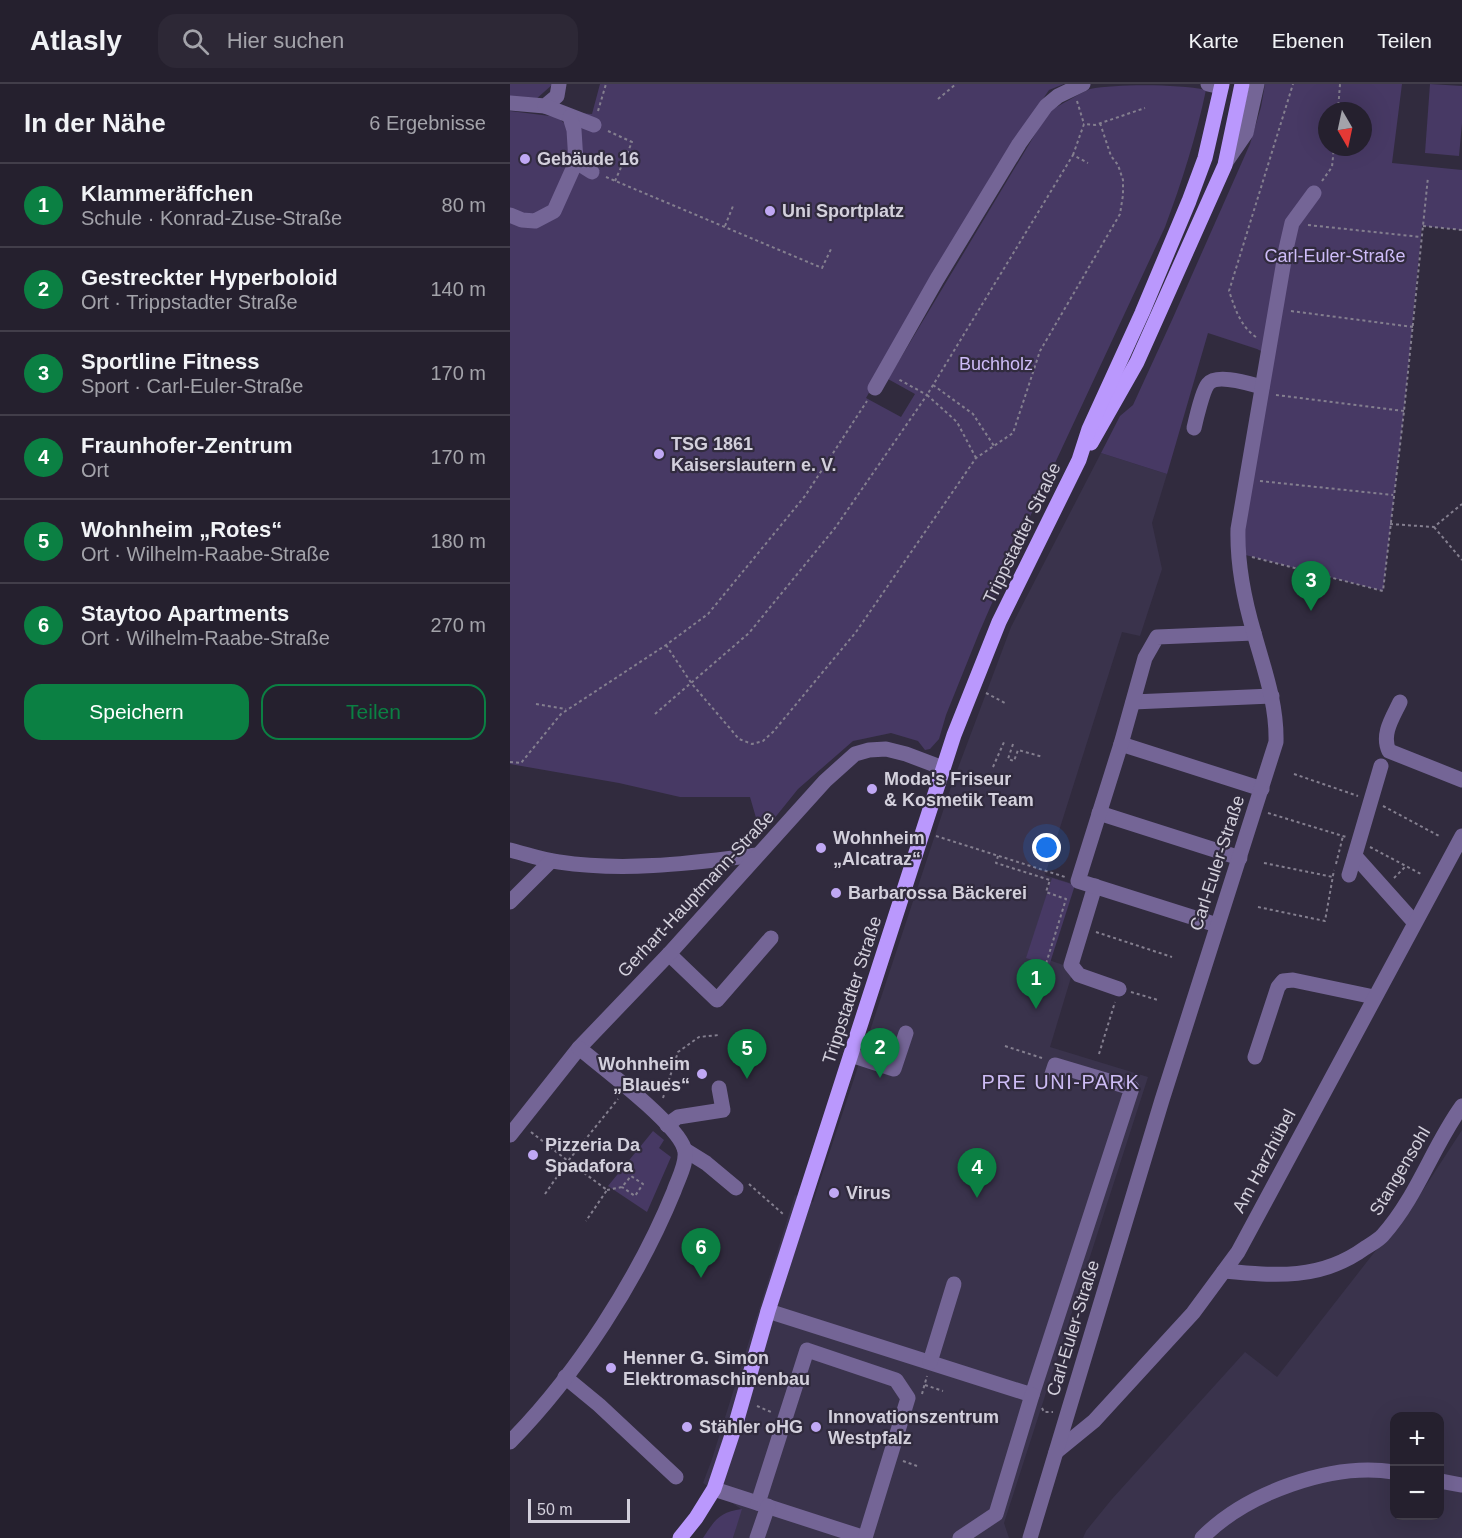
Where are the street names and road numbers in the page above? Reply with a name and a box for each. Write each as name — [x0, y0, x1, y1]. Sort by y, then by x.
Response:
street label: Trippstadter Straße — [979, 459, 1065, 607]
street label: Carl-Euler-Straße — [1186, 793, 1248, 933]
street label: Gerhart-Hauptmann-Straße — [614, 807, 778, 981]
street label: Trippstadter Straße — [819, 913, 885, 1067]
street label: Am Harzhübel — [1228, 1106, 1300, 1216]
street label: Stangensohl — [1366, 1123, 1434, 1219]
street label: Carl-Euler-Straße — [1043, 1258, 1103, 1398]

